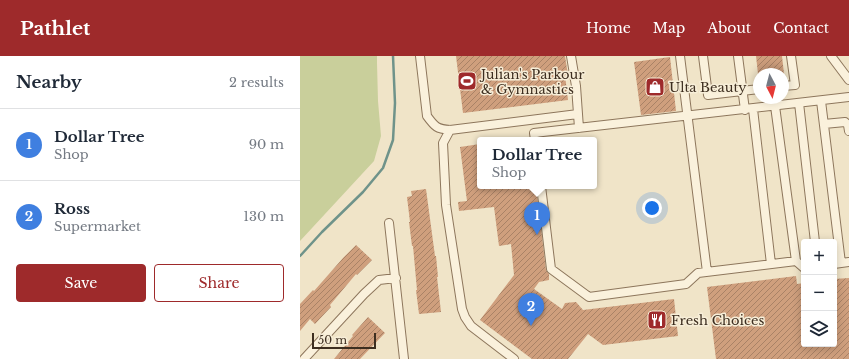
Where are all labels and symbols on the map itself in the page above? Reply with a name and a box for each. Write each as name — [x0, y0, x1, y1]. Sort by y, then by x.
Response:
place label: Julian's Parkour & Gymnastics — [479, 66, 585, 98]
north arrow — [753, 68, 789, 104]
sports icon: Julian's Parkour & Gymnastics — [456, 70, 478, 92]
shop icon: Ulta Beauty — [644, 76, 666, 98]
place label: Ulta Beauty — [669, 79, 747, 96]
your location — [642, 198, 662, 218]
pin: 1 — [524, 202, 550, 235]
pin: 2 — [518, 293, 544, 326]
restaurant icon: Fresh Choices — [646, 309, 668, 331]
place label: Fresh Choices — [671, 312, 764, 329]
scale bar — [312, 331, 376, 350]

